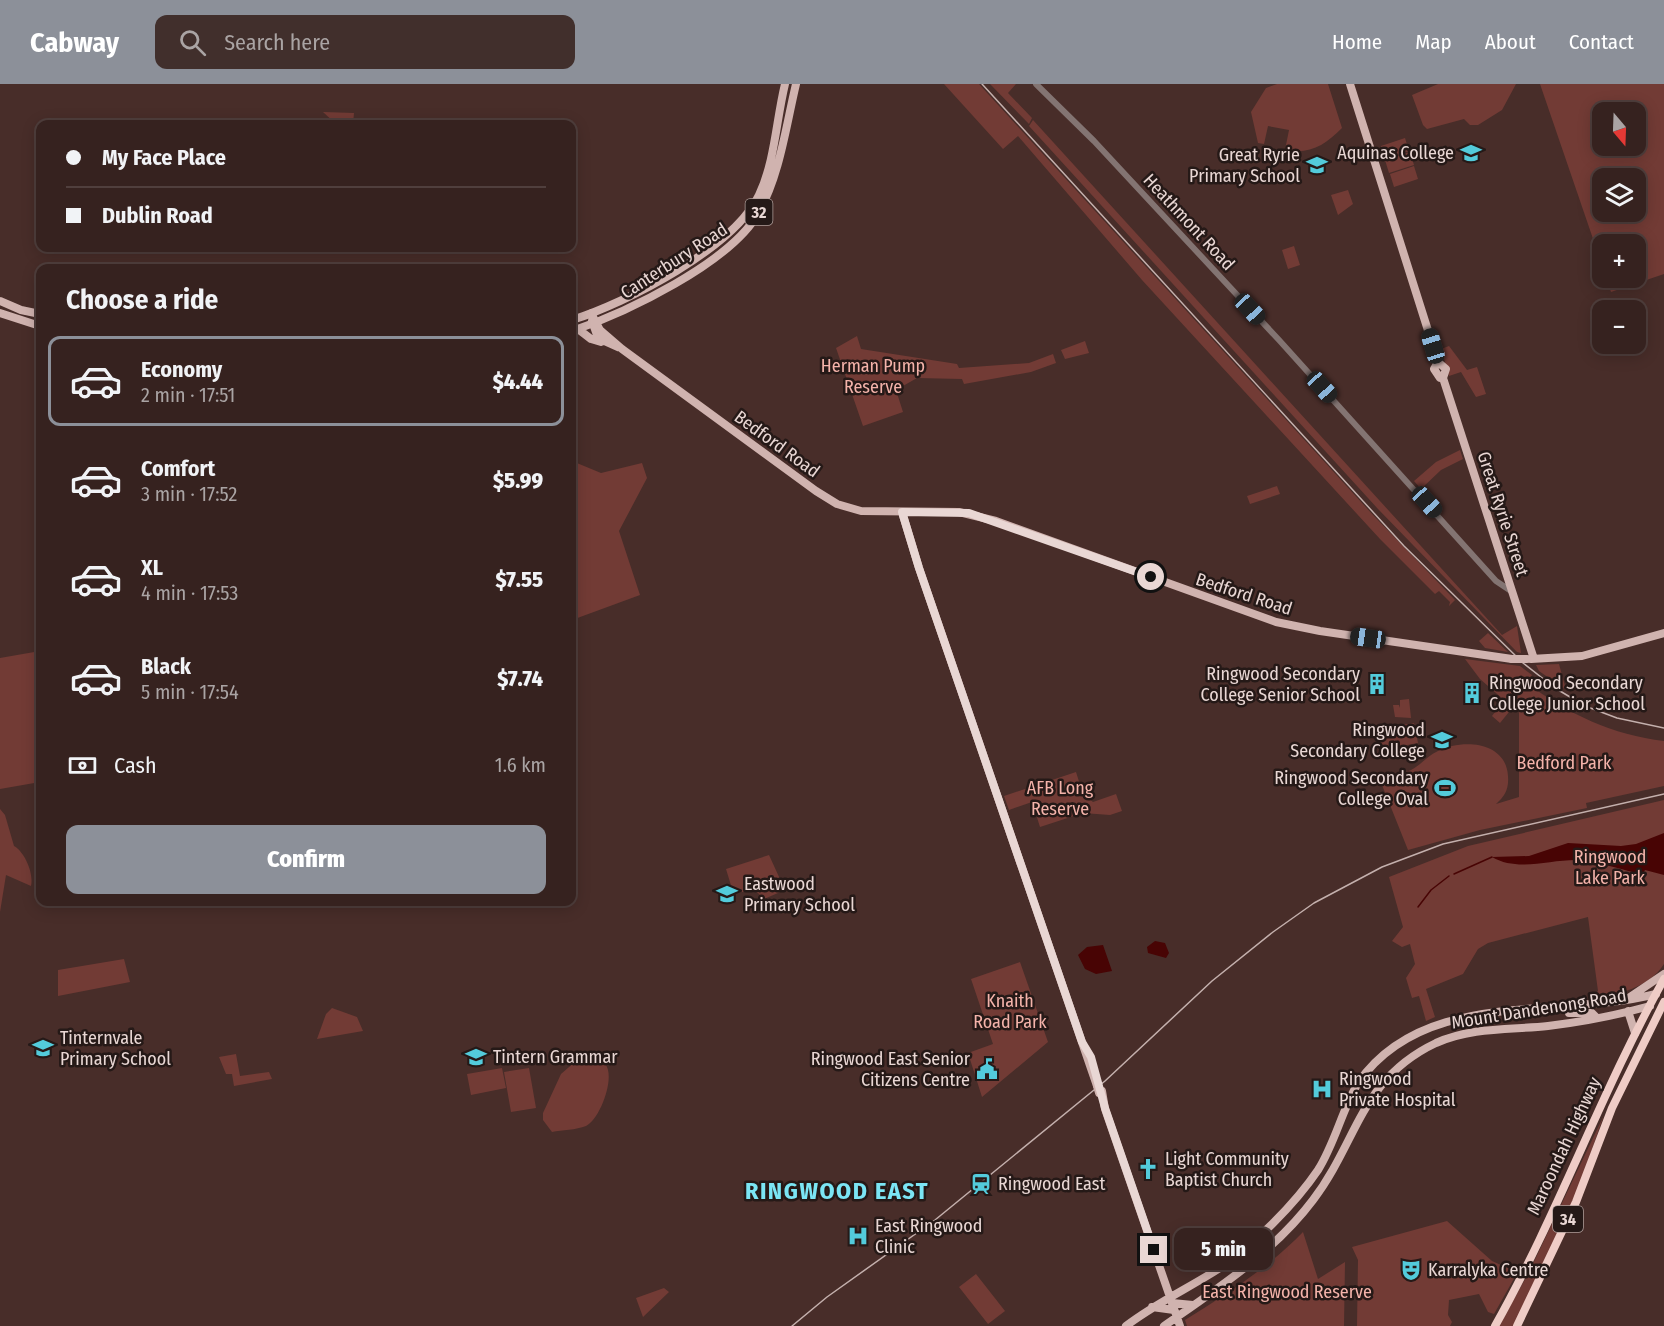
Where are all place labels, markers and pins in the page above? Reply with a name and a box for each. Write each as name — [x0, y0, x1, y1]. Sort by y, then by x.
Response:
school or university icon: Aquinas College — [1459, 141, 1483, 165]
place label: Aquinas College — [1337, 142, 1454, 164]
place label: Great Ryrie Primary School — [1189, 144, 1300, 187]
school or university icon: Great Ryrie Primary School — [1305, 153, 1329, 177]
place label: Ringwood Secondary College Senior School — [1201, 663, 1360, 706]
building icon: Ringwood Secondary College Senior School — [1365, 672, 1389, 696]
place label: Ringwood Secondary College Junior School — [1489, 672, 1645, 715]
building icon: Ringwood Secondary College Junior School — [1460, 681, 1484, 705]
place label: Ringwood Secondary College — [1290, 719, 1425, 762]
school or university icon: Ringwood Secondary College — [1430, 728, 1454, 752]
place label: Ringwood Secondary College Oval — [1274, 767, 1428, 810]
sports icon: Ringwood Secondary College Oval — [1433, 776, 1457, 800]
place label: Eastwood Primary School — [744, 873, 855, 916]
school or university icon: Eastwood Primary School — [715, 882, 739, 906]
place label: Tinternvale Primary School — [60, 1027, 171, 1070]
school or university icon: Tinternvale Primary School — [31, 1036, 55, 1060]
school or university icon: Tintern Grammar — [464, 1045, 488, 1069]
place label: Tintern Grammar — [493, 1046, 618, 1068]
place label: Ringwood East Senior Citizens Centre — [811, 1048, 971, 1091]
public building icon: Ringwood East Senior Citizens Centre — [975, 1057, 999, 1081]
place label: Ringwood Private Hospital — [1339, 1068, 1456, 1111]
hospital icon: Ringwood Private Hospital — [1310, 1077, 1334, 1101]
place label: Light Community Baptist Church — [1165, 1148, 1289, 1191]
church icon: Light Community Baptist Church — [1136, 1157, 1160, 1181]
station icon: Ringwood East — [969, 1172, 993, 1196]
place label: Ringwood East — [998, 1173, 1106, 1195]
place label: East Ringwood Clinic — [875, 1215, 982, 1258]
hospital icon: East Ringwood Clinic — [846, 1224, 870, 1248]
theatre icon: Karralyka Centre — [1399, 1258, 1423, 1282]
place label: Karralyka Centre — [1428, 1259, 1548, 1281]

